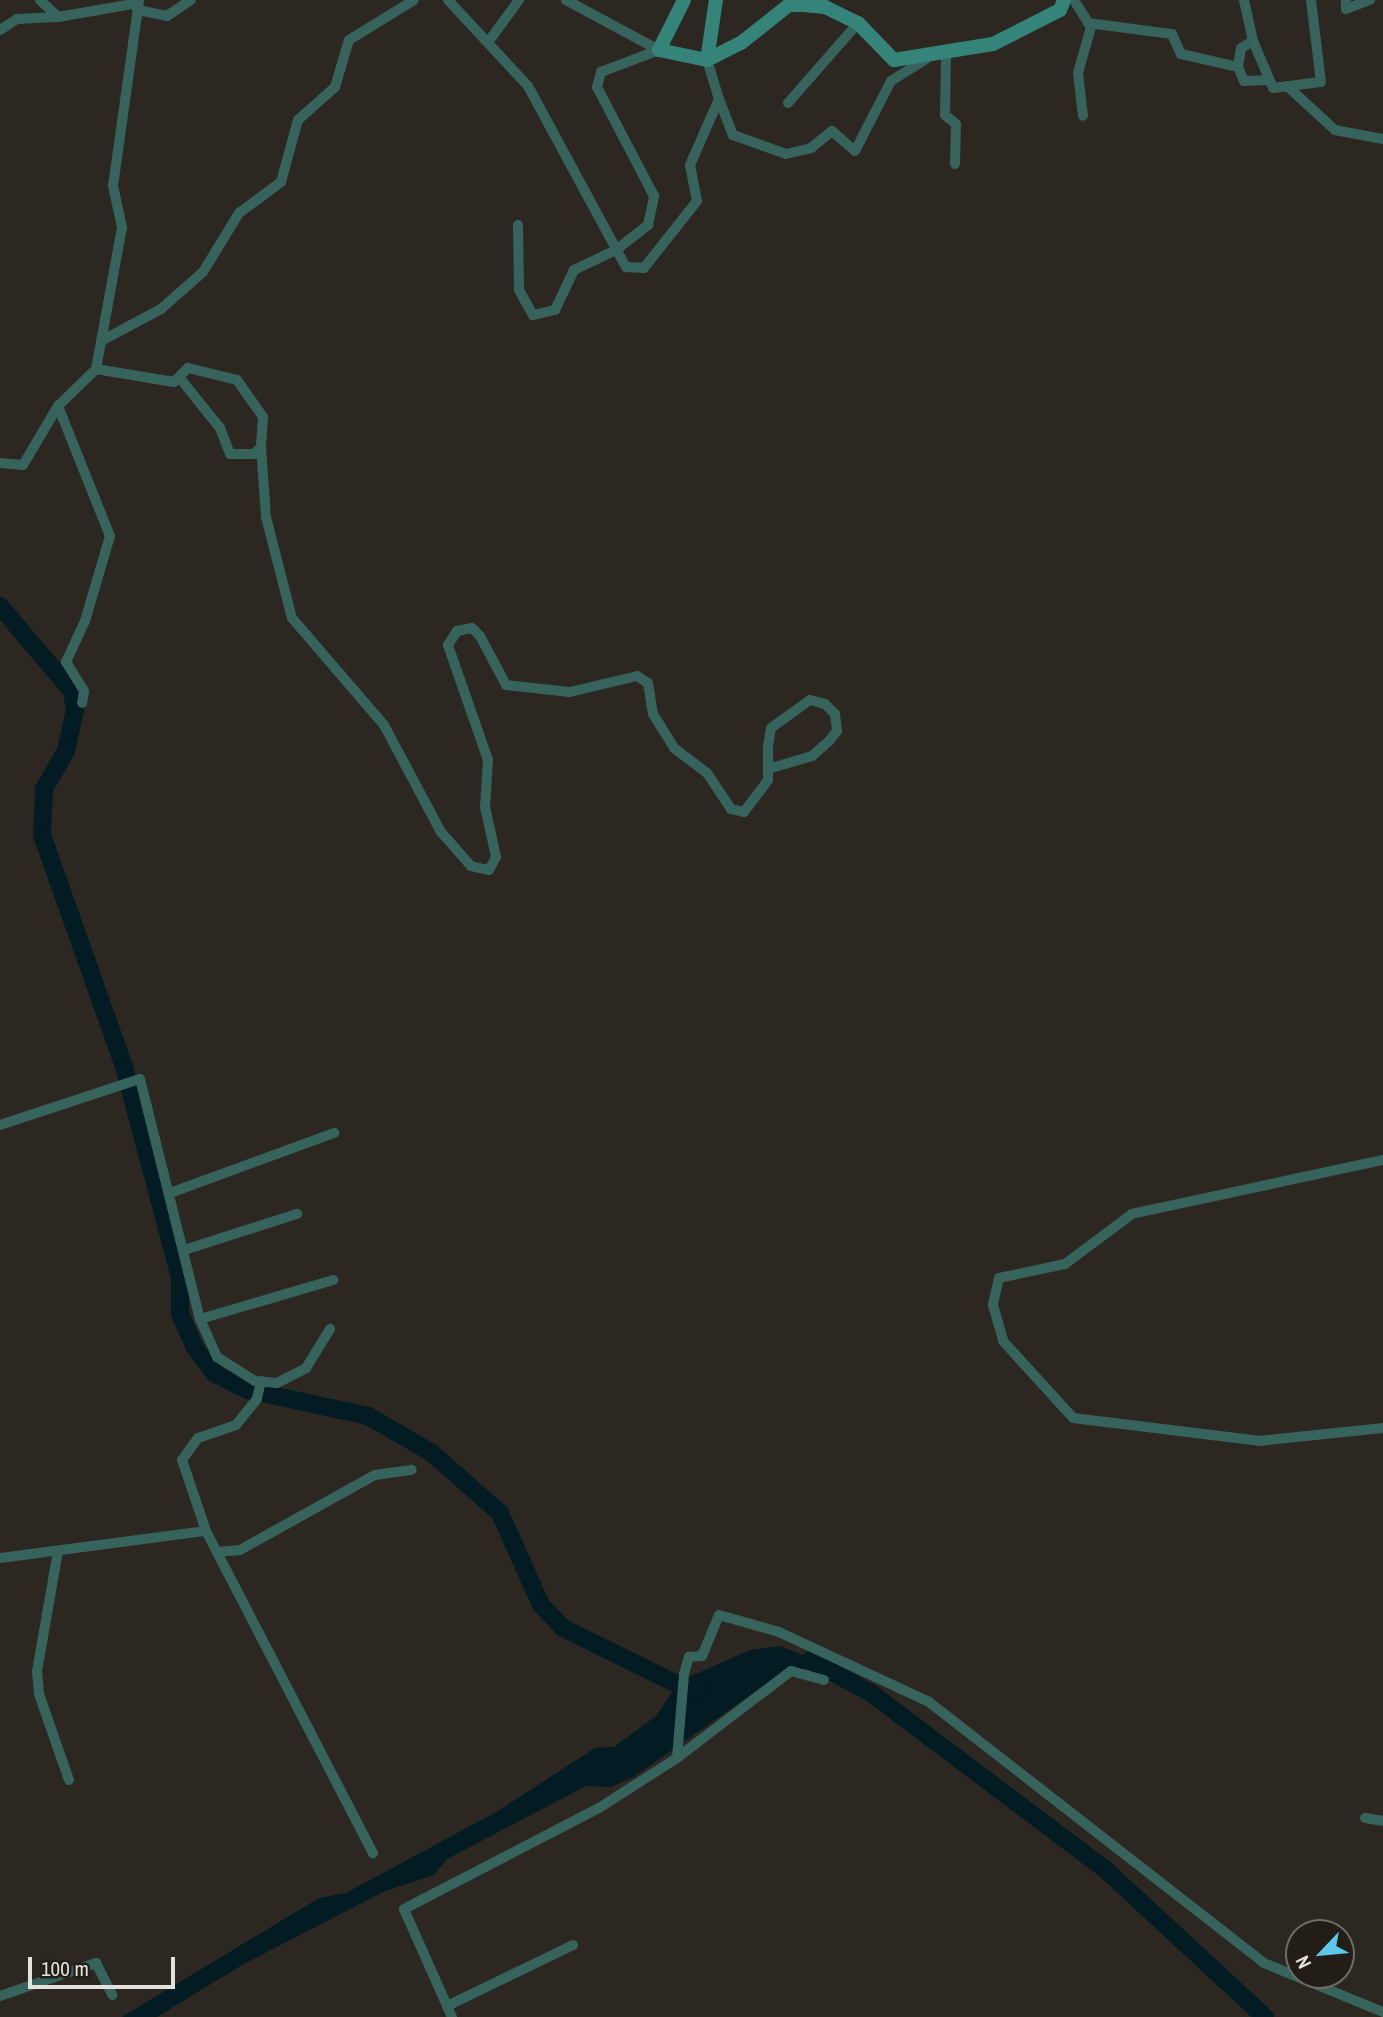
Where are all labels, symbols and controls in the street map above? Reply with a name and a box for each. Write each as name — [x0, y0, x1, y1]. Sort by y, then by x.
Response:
north arrow — [1285, 1919, 1355, 1989]
scale bar — [32, 1944, 178, 1988]
text: N — [1289, 1952, 1317, 1973]
text: 100 m — [41, 1954, 89, 1983]

